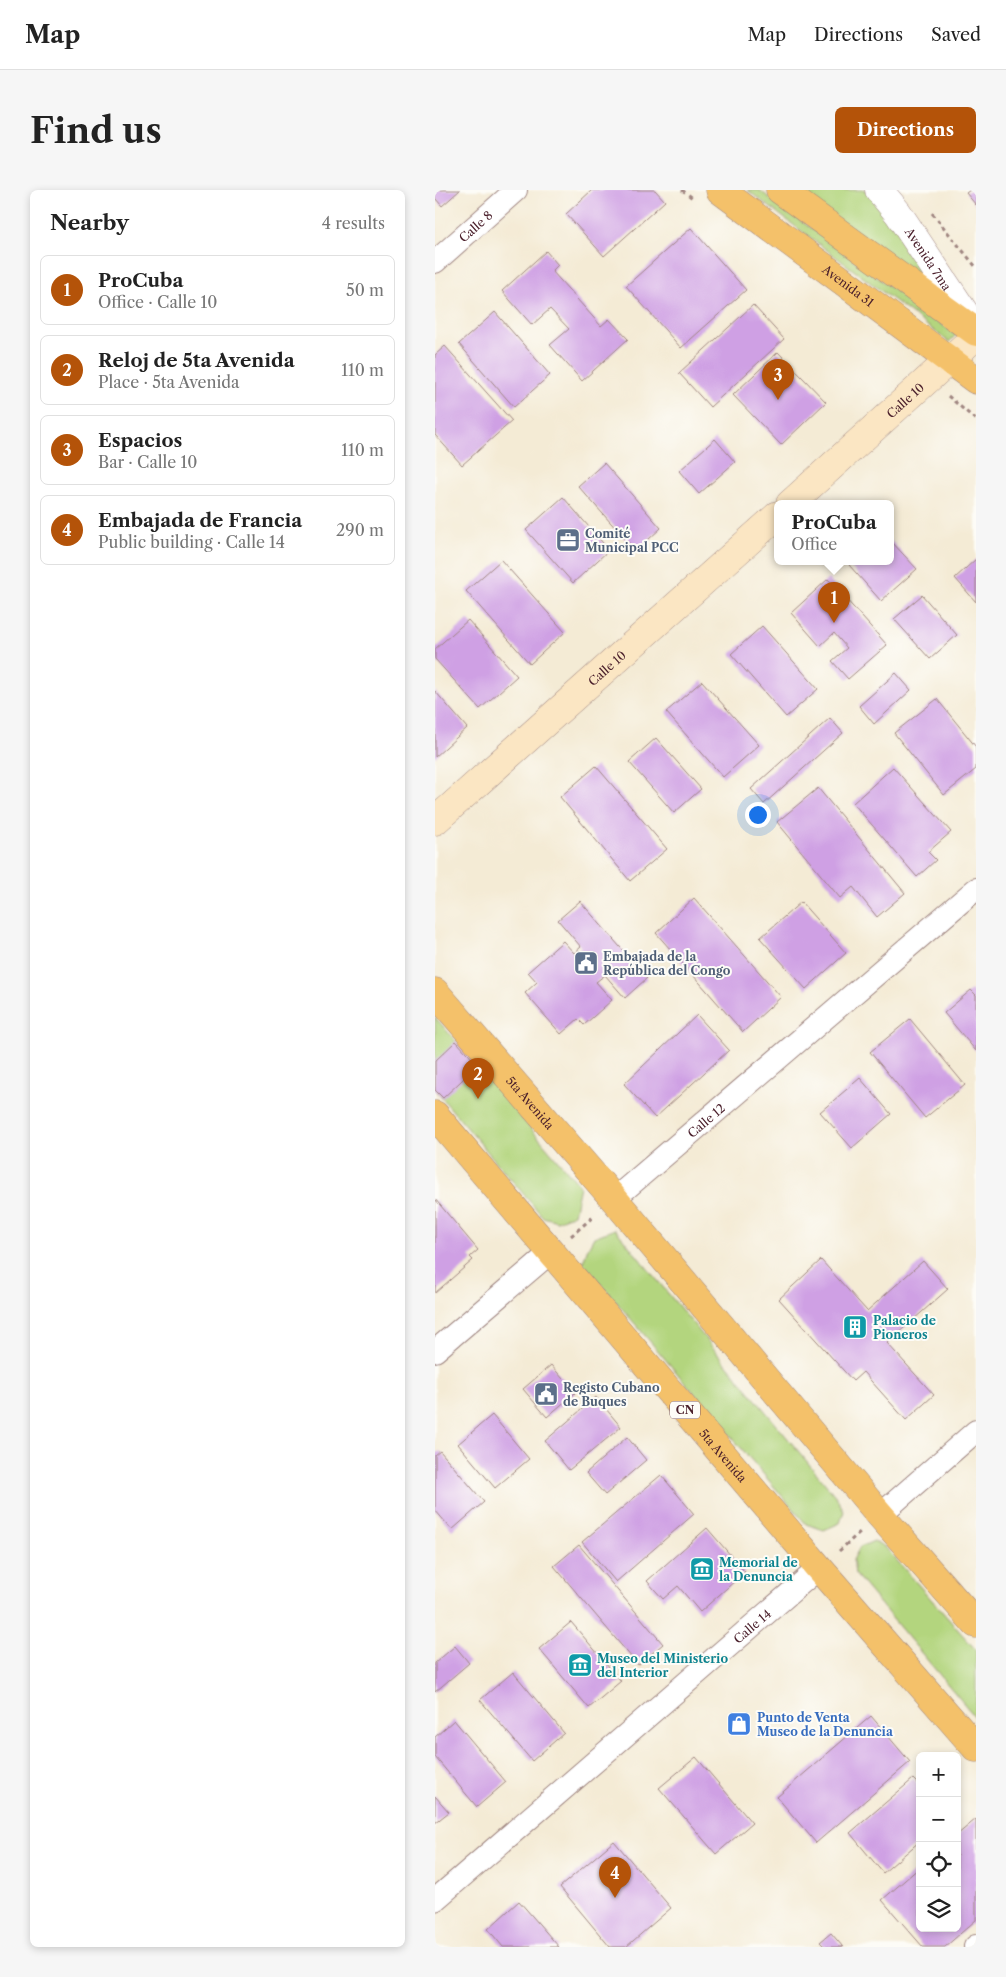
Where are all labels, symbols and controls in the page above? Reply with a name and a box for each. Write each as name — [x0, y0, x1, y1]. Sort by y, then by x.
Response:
text: Map — [25, 20, 80, 49]
text: Map — [747, 24, 786, 46]
text: Directions — [814, 24, 903, 46]
text: Saved — [931, 24, 981, 46]
button: Directions — [835, 107, 976, 153]
text: Find us — [30, 109, 162, 152]
street label: Calle 8 — [455, 207, 495, 245]
text: Nearby — [50, 210, 129, 235]
text: 4 results — [322, 213, 385, 233]
street label: Avenida 7ma — [902, 224, 955, 294]
street label: Avenida 31 — [819, 261, 877, 309]
text: ProCuba — [98, 269, 183, 292]
text: 1 — [63, 280, 71, 300]
text: 50 m — [346, 280, 384, 300]
text: Office · Calle 10 — [98, 292, 217, 312]
text: Reloj de 5ta Avenida — [98, 349, 295, 372]
pin: 3 — [762, 359, 794, 400]
text: 2 — [62, 360, 72, 380]
text: 110 m — [341, 360, 384, 380]
text: Place · 5ta Avenida — [98, 372, 239, 392]
street label: Calle 10 — [883, 379, 927, 421]
text: Espacios — [98, 429, 182, 452]
text: 3 — [62, 440, 72, 460]
text: 110 m — [341, 440, 384, 460]
text: Bar · Calle 10 — [98, 452, 197, 472]
popup — [774, 500, 894, 565]
text: Embajada de Francia — [98, 509, 302, 532]
text: ProCuba — [791, 511, 877, 534]
text: 4 — [62, 520, 72, 540]
text: 290 m — [336, 520, 384, 540]
place label: Comité Municipal PCC — [585, 526, 679, 555]
office icon: Comité Municipal PCC — [555, 527, 581, 553]
text: Public building · Calle 14 — [98, 532, 285, 552]
text: Office — [791, 534, 837, 554]
pin: 1 — [818, 582, 850, 623]
street label: Calle 10 — [585, 647, 629, 689]
your location — [745, 802, 771, 828]
place label: Embajada de la República del Congo — [603, 949, 731, 978]
public building icon: Embajada de la República del Congo — [573, 950, 599, 976]
pin: 2 — [462, 1058, 494, 1099]
street label: 5ta Avenida — [503, 1073, 558, 1133]
street label: Calle 12 — [684, 1100, 728, 1141]
place label: Palacio de Pioneros — [873, 1313, 936, 1342]
building icon: Palacio de Pioneros — [842, 1314, 868, 1340]
place label: Registo Cubano de Buques — [563, 1380, 660, 1409]
public building icon: Registo Cubano de Buques — [533, 1381, 559, 1407]
road number: CN — [670, 1402, 700, 1418]
street label: 5ta Avenida — [696, 1425, 751, 1486]
place label: Memorial de la Denuncia — [719, 1555, 798, 1584]
museum icon: Memorial de la Denuncia — [689, 1556, 715, 1582]
street label: Calle 14 — [730, 1606, 774, 1646]
place label: Museo del Ministerio del Interior — [597, 1651, 728, 1680]
museum icon: Museo del Ministerio del Interior — [567, 1652, 593, 1678]
place label: Punto de Venta Museo de la Denuncia — [757, 1710, 894, 1739]
shop icon: Punto de Venta Museo de la Denuncia — [726, 1711, 752, 1737]
map controls — [916, 1752, 961, 1932]
button: + — [916, 1752, 961, 1797]
button: − — [916, 1797, 961, 1842]
button: locate — [916, 1842, 961, 1887]
pin: 4 — [599, 1857, 631, 1898]
button: layers — [916, 1887, 961, 1932]

